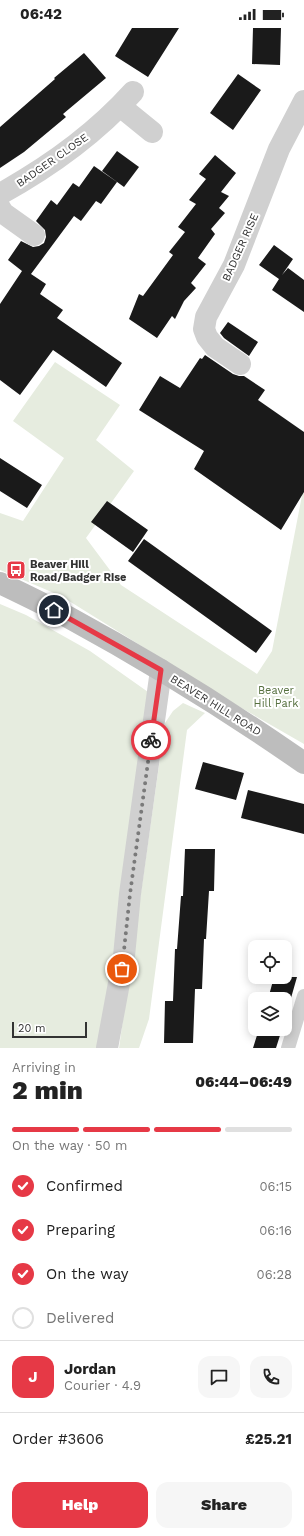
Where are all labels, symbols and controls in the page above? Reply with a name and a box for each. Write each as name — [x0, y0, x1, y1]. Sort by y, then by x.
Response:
text: 06:42 — [20, 5, 62, 23]
street label: BADGER CLOSE — [14, 131, 91, 190]
street label: BADGER RISE — [220, 211, 261, 283]
place label: Beaver Hill Road/Badger Rise — [30, 558, 126, 584]
bus stop icon: Beaver Hill Road/Badger Rise — [5, 559, 27, 581]
pin — [37, 593, 71, 627]
icon: home — [43, 599, 65, 621]
street label: BEAVER HILL ROAD — [168, 672, 263, 739]
park label: Beaver Hill Park — [254, 684, 298, 710]
courier — [131, 720, 171, 760]
icon: bike — [140, 729, 162, 751]
map controls — [248, 940, 292, 1036]
button: locate — [248, 940, 292, 984]
pin — [105, 952, 139, 986]
icon: bag — [111, 958, 133, 980]
button: layers — [248, 992, 292, 1036]
scale bar — [12, 1020, 87, 1039]
text: 20 m — [18, 1022, 46, 1035]
text: Arriving in — [12, 1060, 76, 1075]
text: 06:44–06:49 — [195, 1073, 292, 1091]
text: 2 min — [12, 1075, 83, 1105]
text: On the way · 50 m — [12, 1138, 127, 1153]
icon: check — [12, 1175, 34, 1197]
text: Confirmed — [46, 1177, 123, 1195]
text: 06:15 — [260, 1179, 292, 1194]
icon: check — [12, 1219, 34, 1241]
text: Preparing — [46, 1221, 115, 1239]
text: 06:16 — [259, 1223, 292, 1238]
icon: check — [12, 1263, 34, 1285]
text: On the way — [46, 1265, 128, 1283]
text: 06:28 — [257, 1267, 292, 1282]
text: Delivered — [46, 1309, 114, 1327]
button: chat — [198, 1356, 240, 1398]
button: phone — [250, 1356, 292, 1398]
text: Jordan — [64, 1360, 116, 1378]
text: J — [28, 1368, 38, 1386]
text: Courier · 4.9 — [64, 1378, 141, 1393]
text: Order #3606 — [12, 1430, 104, 1448]
text: £25.21 — [245, 1430, 292, 1448]
button: Help — [12, 1482, 148, 1528]
button: Share — [156, 1482, 292, 1528]

